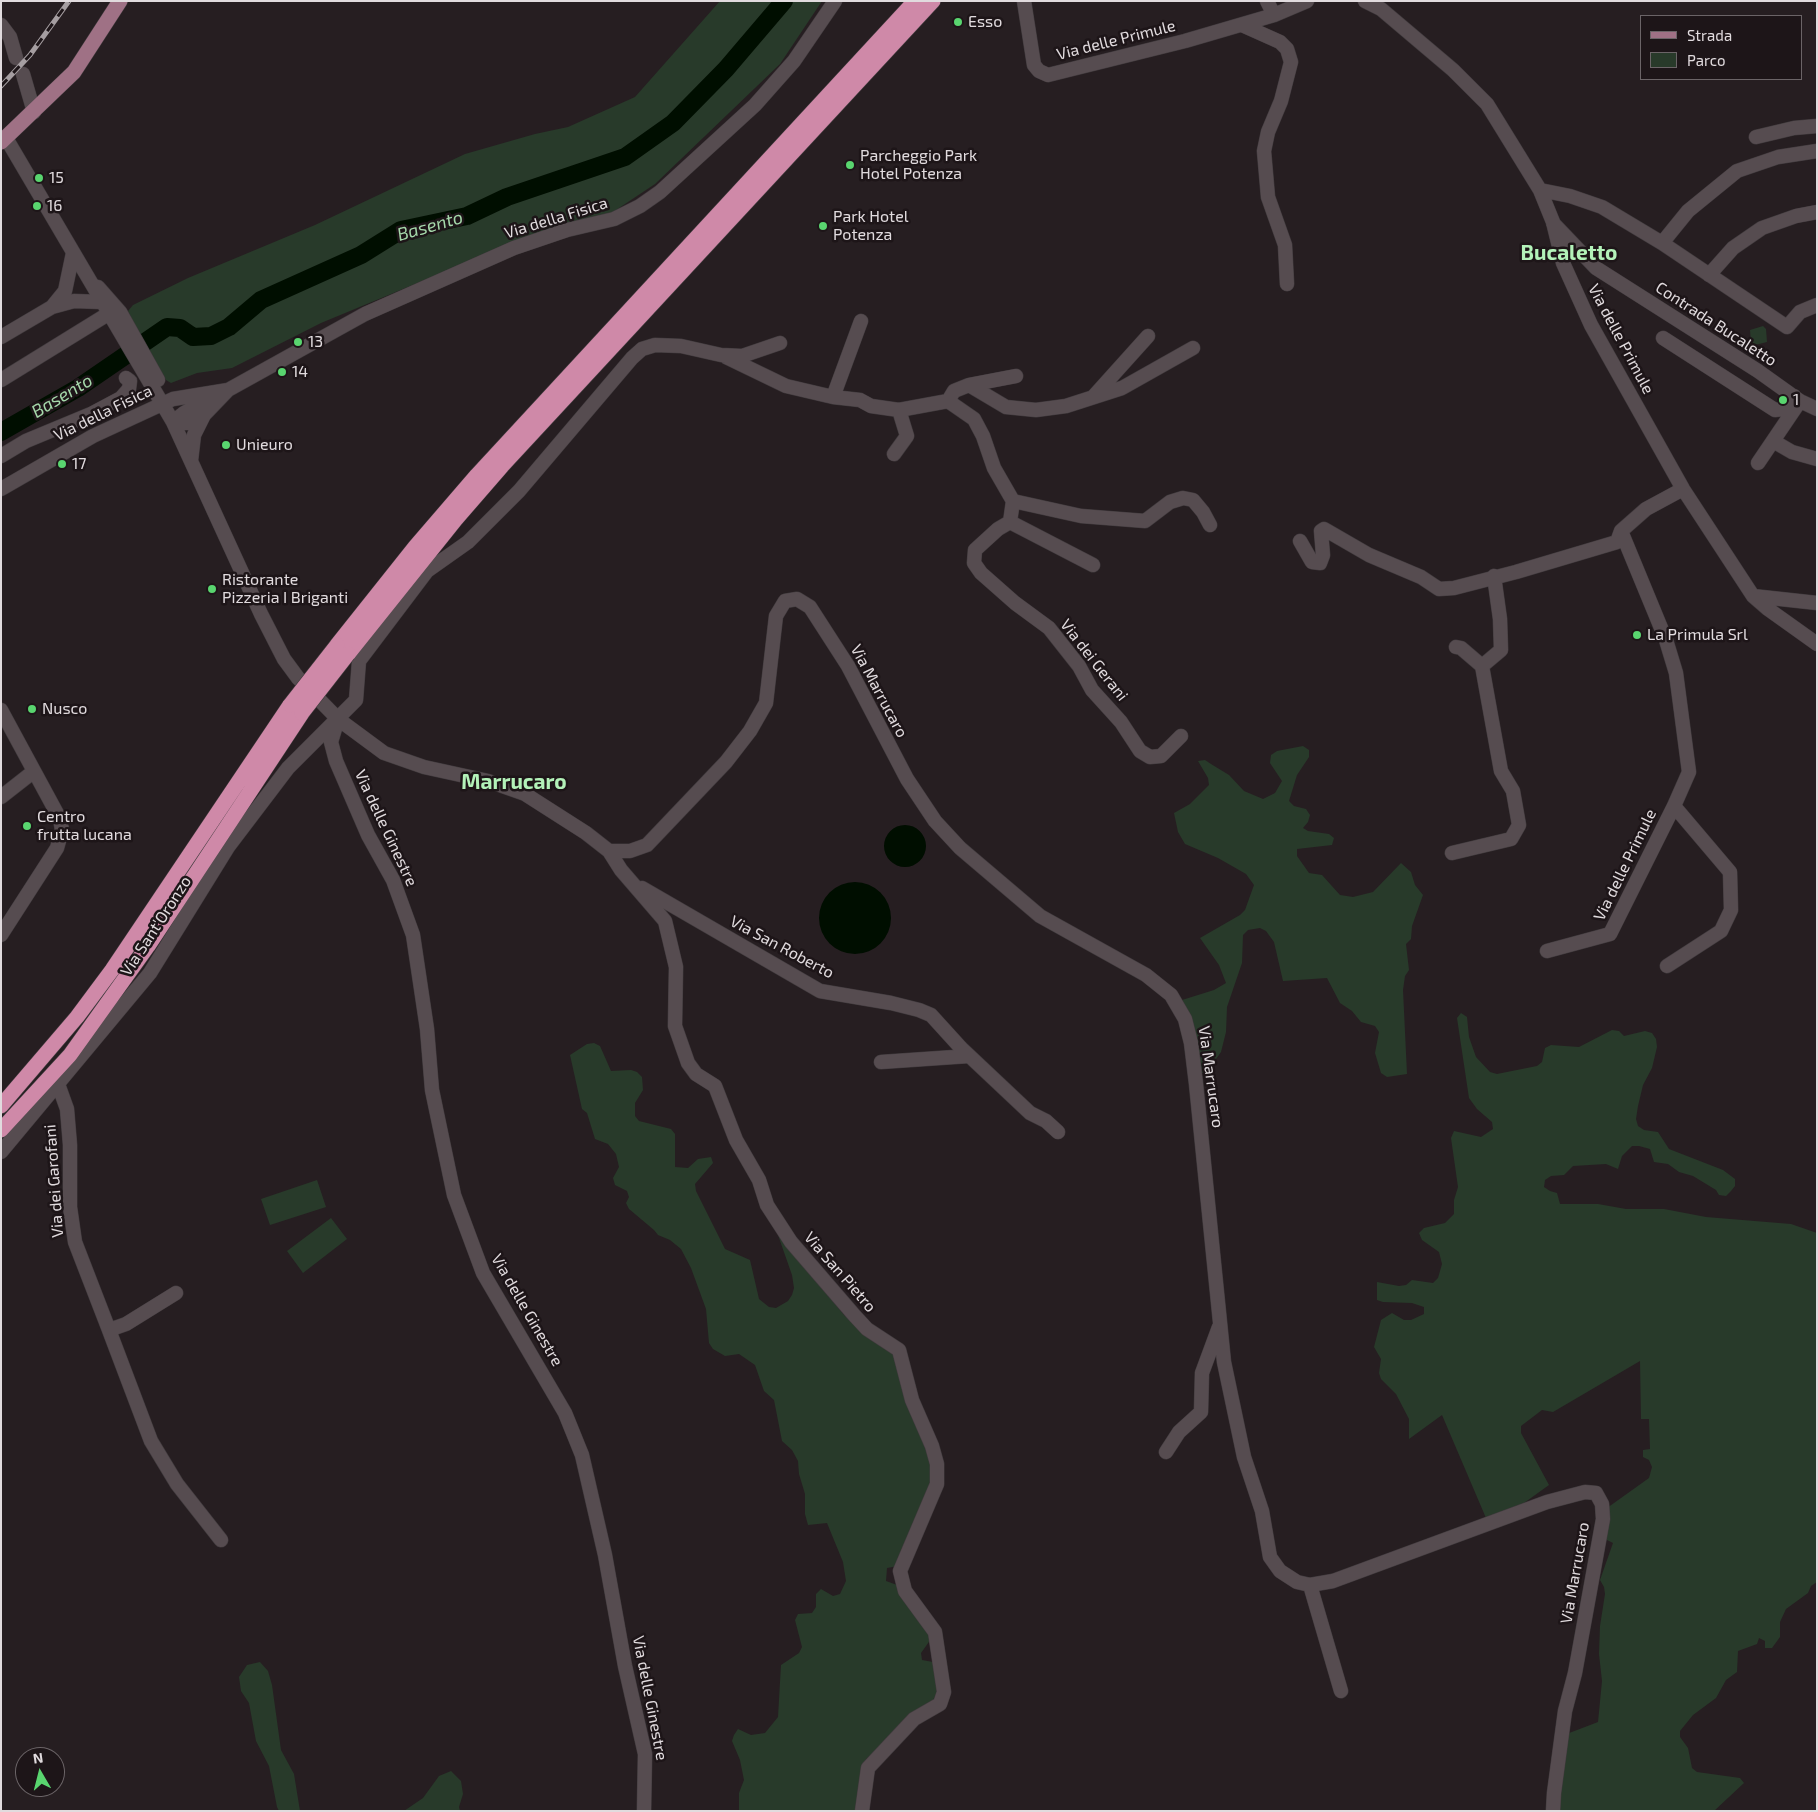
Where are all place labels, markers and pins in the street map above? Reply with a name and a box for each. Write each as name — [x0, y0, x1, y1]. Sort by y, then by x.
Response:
place label: Esso — [968, 12, 1002, 32]
marker: Esso — [952, 16, 964, 28]
place label: Parcheggio Park Hotel Potenza — [860, 146, 977, 184]
marker: Parcheggio Park Hotel Potenza — [844, 159, 856, 171]
place label: 15 — [49, 168, 64, 188]
marker: 15 — [33, 172, 45, 184]
place label: 16 — [47, 196, 63, 216]
marker: 16 — [31, 200, 43, 212]
place label: Park Hotel Potenza — [833, 207, 908, 245]
marker: Park Hotel Potenza — [817, 220, 829, 232]
place label: 13 — [308, 332, 323, 352]
marker: 13 — [292, 336, 304, 348]
place label: 14 — [292, 362, 308, 382]
marker: 14 — [276, 366, 288, 378]
place label: 1 — [1793, 390, 1799, 410]
marker: 1 — [1777, 394, 1789, 406]
place label: Unieuro — [236, 435, 293, 455]
marker: Unieuro — [220, 439, 232, 451]
place label: 17 — [72, 454, 87, 474]
marker: 17 — [56, 458, 68, 470]
place label: Ristorante Pizzeria I Briganti — [222, 570, 348, 608]
marker: Ristorante Pizzeria I Briganti — [206, 583, 218, 595]
place label: La Primula Srl — [1647, 625, 1748, 645]
marker: La Primula Srl — [1631, 629, 1643, 641]
place label: Nusco — [42, 699, 87, 719]
marker: Nusco — [26, 703, 38, 715]
place label: Centro frutta lucana — [37, 807, 132, 845]
marker: Centro frutta lucana — [21, 820, 33, 832]

